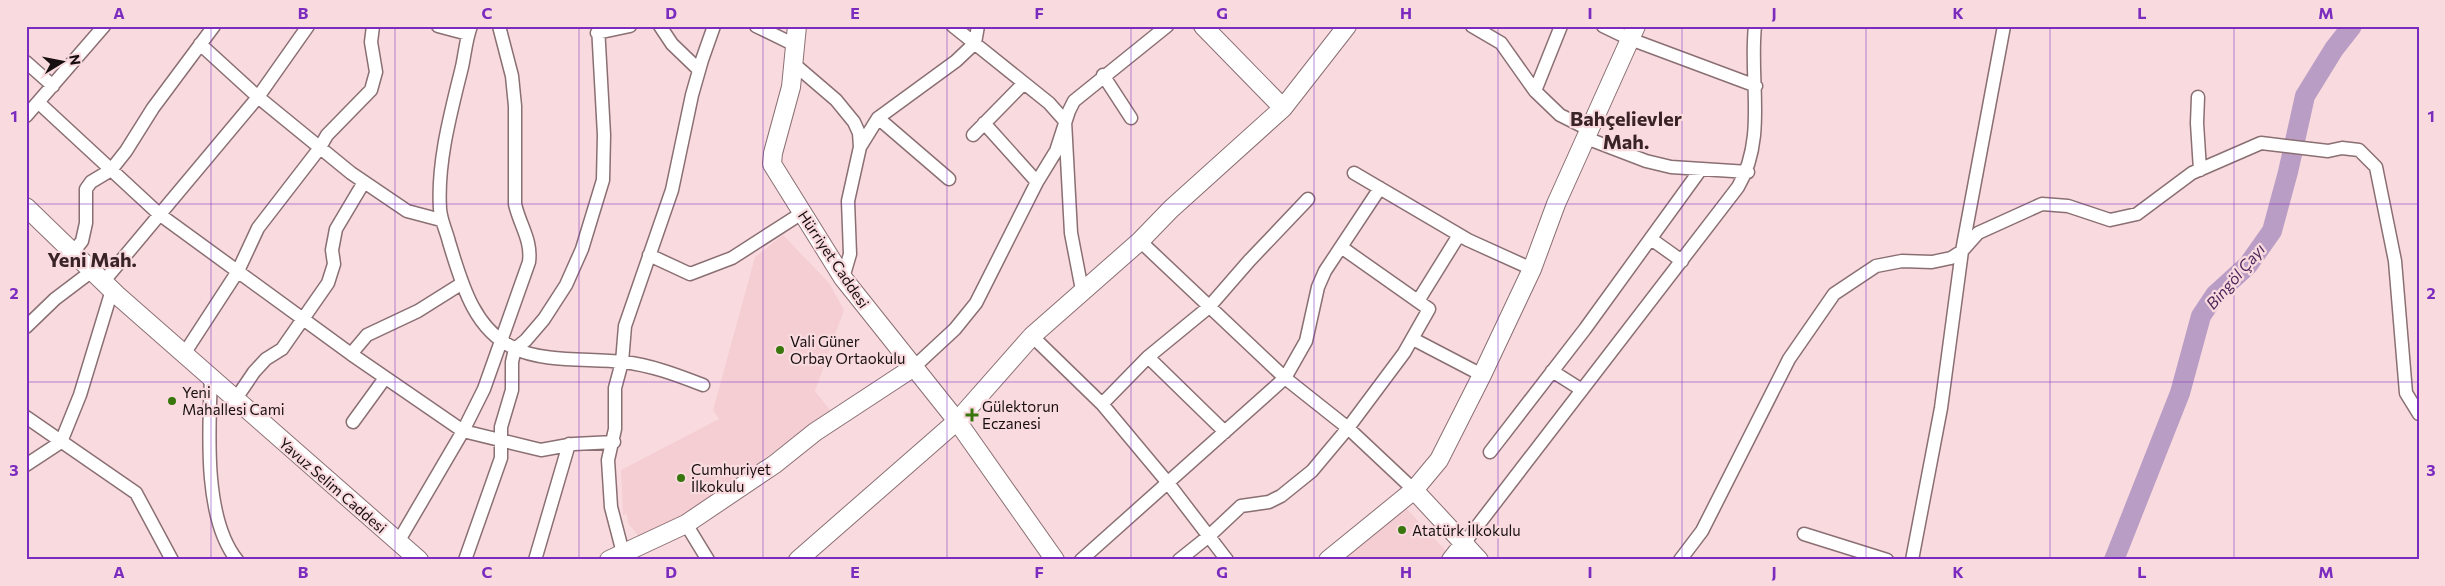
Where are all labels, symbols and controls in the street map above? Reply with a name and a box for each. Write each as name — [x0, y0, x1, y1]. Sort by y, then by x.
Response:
text: A — [113, 3, 125, 22]
text: B — [298, 3, 309, 22]
text: C — [482, 3, 493, 22]
text: D — [665, 3, 677, 22]
text: E — [850, 3, 860, 22]
text: F — [1034, 3, 1044, 22]
text: G — [1216, 3, 1228, 22]
text: H — [1400, 3, 1412, 22]
text: I — [1587, 3, 1593, 22]
text: J — [1771, 3, 1777, 22]
text: K — [1952, 3, 1964, 22]
text: L — [2137, 3, 2147, 22]
text: M — [2318, 3, 2334, 22]
north arrow — [38, 38, 88, 88]
text: N — [66, 53, 85, 66]
text: 1 — [10, 106, 18, 125]
district label: Bahçelievler Mah. — [1570, 106, 1682, 153]
text: 1 — [2427, 106, 2435, 125]
street label: Hürriyet Caddesi — [795, 207, 873, 311]
water label: Bingöl Çayı — [2202, 240, 2268, 312]
district label: Yeni Mah. — [47, 247, 137, 271]
text: 2 — [9, 283, 19, 302]
text: 2 — [2426, 283, 2436, 302]
place label: Vali Güner Orbay Ortaokulu — [790, 332, 905, 367]
marker: Vali Güner Orbay Ortaokulu — [774, 344, 786, 356]
place label: Yeni Mahallesi Cami — [182, 383, 285, 418]
marker: Yeni Mahallesi Cami — [166, 395, 178, 407]
place label: Gülektorun Eczanesi — [982, 397, 1059, 432]
marker: Gülektorun Eczanesi — [966, 409, 978, 421]
street label: Yavuz Selim Caddesi — [275, 433, 391, 537]
text: 3 — [9, 460, 19, 479]
place label: Cumhuriyet İlkokulu — [691, 460, 771, 495]
text: 3 — [2426, 460, 2436, 479]
marker: Cumhuriyet İlkokulu — [675, 472, 687, 484]
place label: Atatürk İlkokulu — [1412, 521, 1521, 539]
marker: Atatürk İlkokulu — [1396, 524, 1408, 536]
text: A — [113, 562, 125, 581]
text: B — [298, 562, 309, 581]
text: C — [482, 562, 493, 581]
text: D — [665, 562, 677, 581]
text: E — [850, 562, 860, 581]
text: F — [1034, 562, 1044, 581]
text: G — [1216, 562, 1228, 581]
text: H — [1400, 562, 1412, 581]
text: I — [1587, 562, 1593, 581]
text: J — [1771, 562, 1777, 581]
text: K — [1952, 562, 1964, 581]
text: L — [2137, 562, 2147, 581]
text: M — [2318, 562, 2334, 581]

